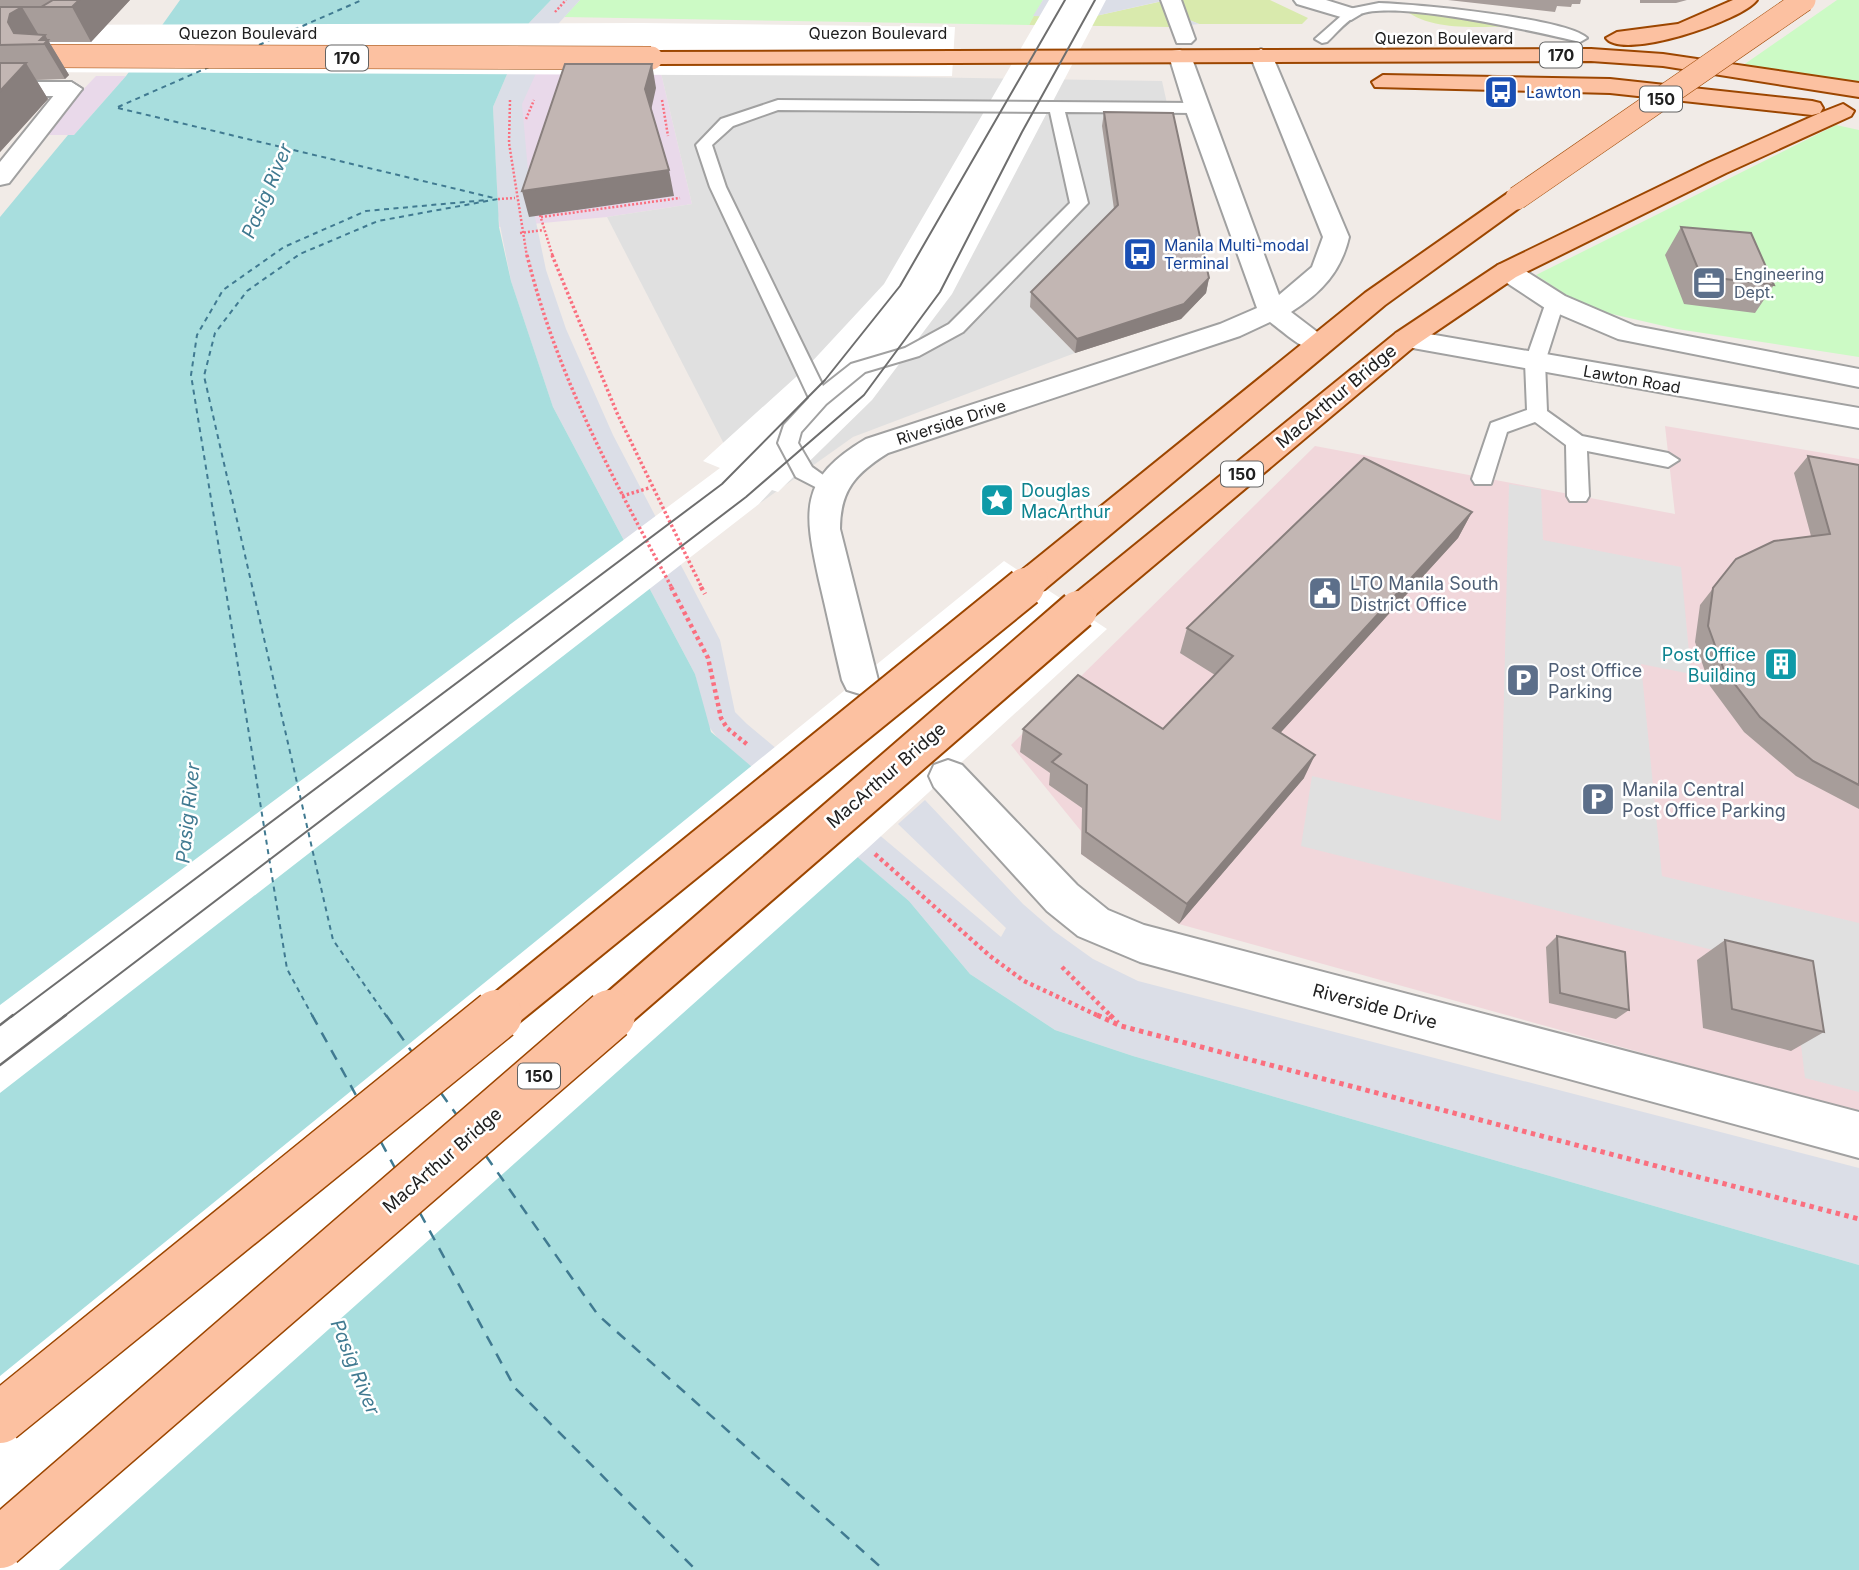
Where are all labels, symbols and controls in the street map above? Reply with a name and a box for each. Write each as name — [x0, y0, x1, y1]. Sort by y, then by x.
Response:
street label: Quezon Boulevard — [179, 23, 317, 43]
street label: Quezon Boulevard — [809, 23, 947, 43]
street label: Quezon Boulevard — [1375, 28, 1513, 48]
road number: 170 — [1540, 42, 1582, 68]
road number: 170 — [326, 46, 368, 71]
bus stop icon: Lawton — [1482, 73, 1520, 111]
place label: Lawton — [1526, 82, 1581, 102]
road number: 150 — [1640, 86, 1682, 111]
water label: Pasig River — [237, 139, 298, 242]
bus stop icon: Manila Multi-modal Terminal — [1121, 235, 1159, 273]
place label: Manila Multi-modal Terminal — [1164, 235, 1309, 273]
office icon: Engineering Dept. — [1690, 264, 1728, 302]
place label: Engineering Dept. — [1734, 264, 1824, 302]
street label: MacArthur Bridge — [1272, 340, 1400, 452]
street label: Lawton Road — [1582, 361, 1682, 397]
street label: Riverside Drive — [894, 395, 1008, 449]
road number: 150 — [1221, 461, 1263, 486]
place label: Douglas MacArthur — [1021, 480, 1111, 522]
place icon: Douglas MacArthur — [978, 481, 1016, 519]
place label: LTO Manila South District Office — [1350, 573, 1499, 615]
public building icon: LTO Manila South District Office — [1306, 574, 1344, 612]
place label: Post Office Building — [1662, 644, 1756, 686]
building icon: Post Office Building — [1762, 645, 1800, 683]
place label: Post Office Parking — [1548, 660, 1642, 702]
parking icon: Post Office Parking — [1504, 661, 1542, 699]
street label: MacArthur Bridge — [822, 718, 950, 832]
water label: Pasig River — [171, 761, 205, 864]
place label: Manila Central Post Office Parking — [1622, 779, 1786, 821]
parking icon: Manila Central Post Office Parking — [1579, 780, 1617, 818]
street label: Riverside Drive — [1310, 979, 1440, 1033]
road number: 150 — [518, 1064, 560, 1088]
street label: MacArthur Bridge — [378, 1103, 506, 1217]
water label: Pasig River — [325, 1316, 385, 1419]

